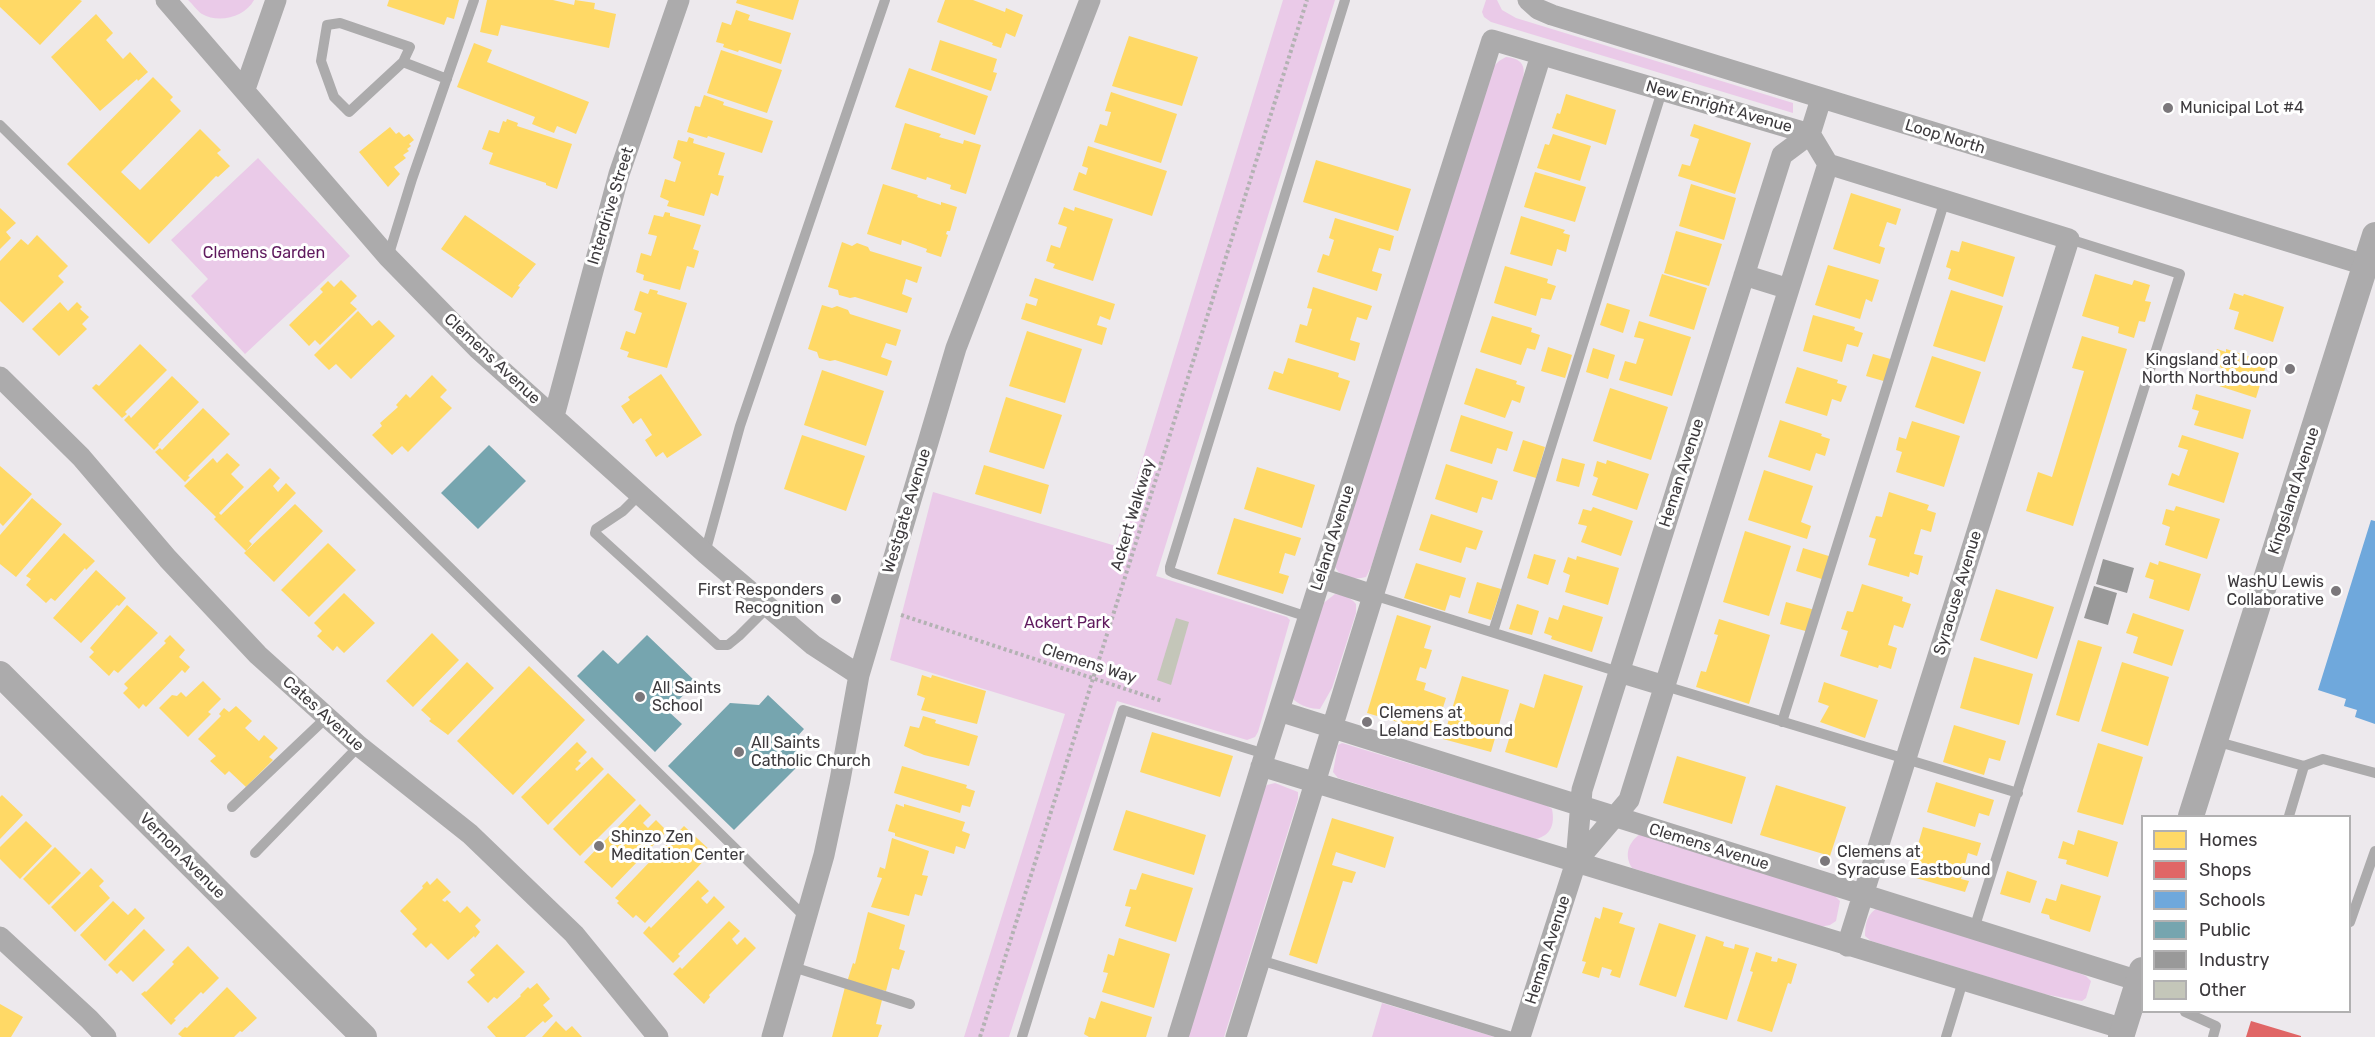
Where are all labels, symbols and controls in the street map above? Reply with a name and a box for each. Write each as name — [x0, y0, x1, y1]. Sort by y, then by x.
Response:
street label: New Enright Avenue — [1644, 77, 1794, 137]
place label: Municipal Lot #4 — [2180, 98, 2304, 118]
marker: Municipal Lot #4 — [2161, 101, 2175, 115]
street label: Loop North — [1902, 116, 1988, 158]
street label: Interdrive Street — [584, 145, 638, 267]
park label: Clemens Garden — [203, 243, 325, 263]
street label: Clemens Avenue — [440, 310, 544, 408]
place label: Kingsland at Loop North Northbound — [2142, 350, 2278, 388]
marker: Kingsland at Loop North Northbound — [2283, 362, 2297, 376]
street label: Heman Avenue — [1655, 416, 1709, 530]
street label: Kingsland Avenue — [2264, 425, 2324, 557]
street label: Westgate Avenue — [879, 446, 935, 576]
street label: Ackert Walkway — [1107, 457, 1159, 573]
street label: Leland Avenue — [1307, 483, 1359, 593]
street label: Syracuse Avenue — [1930, 528, 1986, 658]
place label: WashU Lewis Collaborative — [2226, 572, 2324, 610]
place label: First Responders Recognition — [698, 580, 824, 618]
marker: WashU Lewis Collaborative — [2329, 584, 2343, 598]
marker: First Responders Recognition — [829, 592, 843, 606]
park label: Ackert Park — [1024, 613, 1110, 633]
street label: Clemens Way — [1039, 640, 1139, 688]
street label: Cates Avenue — [278, 672, 368, 756]
place label: All Saints School — [652, 678, 721, 716]
marker: All Saints School — [633, 690, 647, 704]
place label: Clemens at Leland Eastbound — [1379, 703, 1513, 741]
marker: Clemens at Leland Eastbound — [1360, 715, 1374, 729]
place label: All Saints Catholic Church — [751, 733, 871, 771]
marker: All Saints Catholic Church — [732, 745, 746, 759]
street label: Vernon Avenue — [135, 809, 229, 903]
legend — [2141, 815, 2351, 1013]
street label: Clemens Avenue — [1647, 820, 1771, 874]
place label: Shinzo Zen Meditation Center — [611, 827, 744, 865]
text: Homes — [2199, 829, 2257, 851]
marker: Shinzo Zen Meditation Center — [592, 839, 606, 853]
place label: Clemens at Syracuse Eastbound — [1837, 842, 1991, 880]
marker: Clemens at Syracuse Eastbound — [1818, 854, 1832, 868]
text: Shops — [2199, 859, 2251, 881]
text: Schools — [2199, 889, 2265, 911]
street label: Heman Avenue — [1521, 893, 1575, 1007]
text: Public — [2199, 919, 2251, 941]
text: Industry — [2199, 949, 2269, 971]
text: Other — [2199, 979, 2246, 1001]

